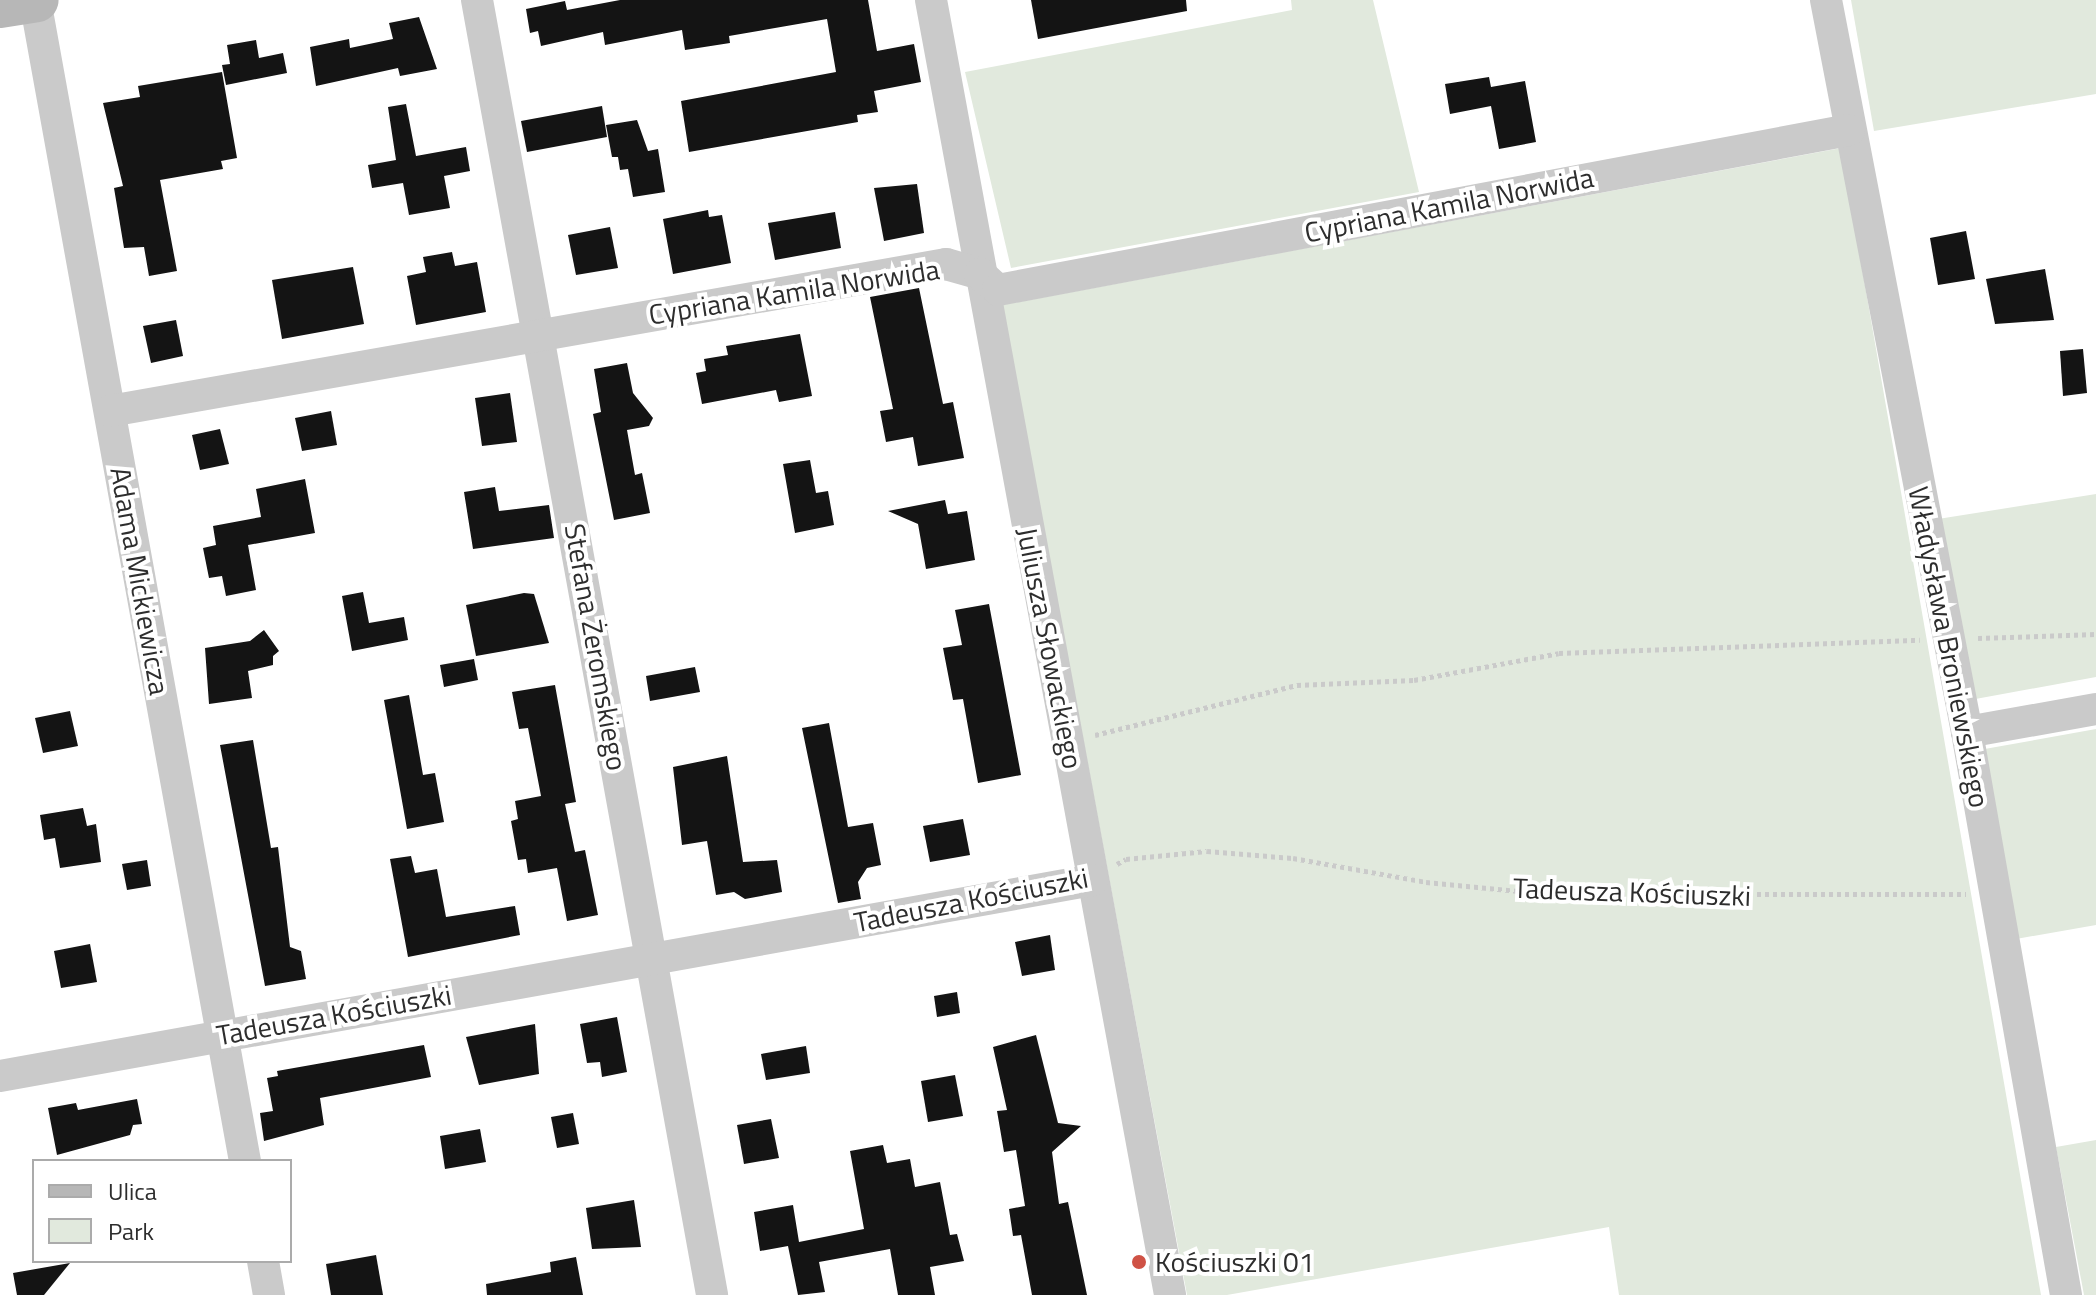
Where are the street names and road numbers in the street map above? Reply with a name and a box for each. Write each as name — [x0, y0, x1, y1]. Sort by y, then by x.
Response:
street label: Cypriana Kamila Norwida — [1302, 160, 1596, 250]
street label: Cypriana Kamila Norwida — [646, 252, 942, 332]
street label: Adama Mickiewicza — [103, 464, 177, 698]
street label: Władysława Broniewskiego — [1901, 484, 1997, 810]
street label: Stefana Żeromskiego — [558, 521, 634, 773]
street label: Juliusza Słowackiego — [1010, 524, 1090, 772]
street label: Tadeusza Kościuszki — [851, 861, 1091, 939]
street label: Tadeusza Kościuszki — [1513, 871, 1751, 913]
street label: Tadeusza Kościuszki — [214, 978, 454, 1052]

